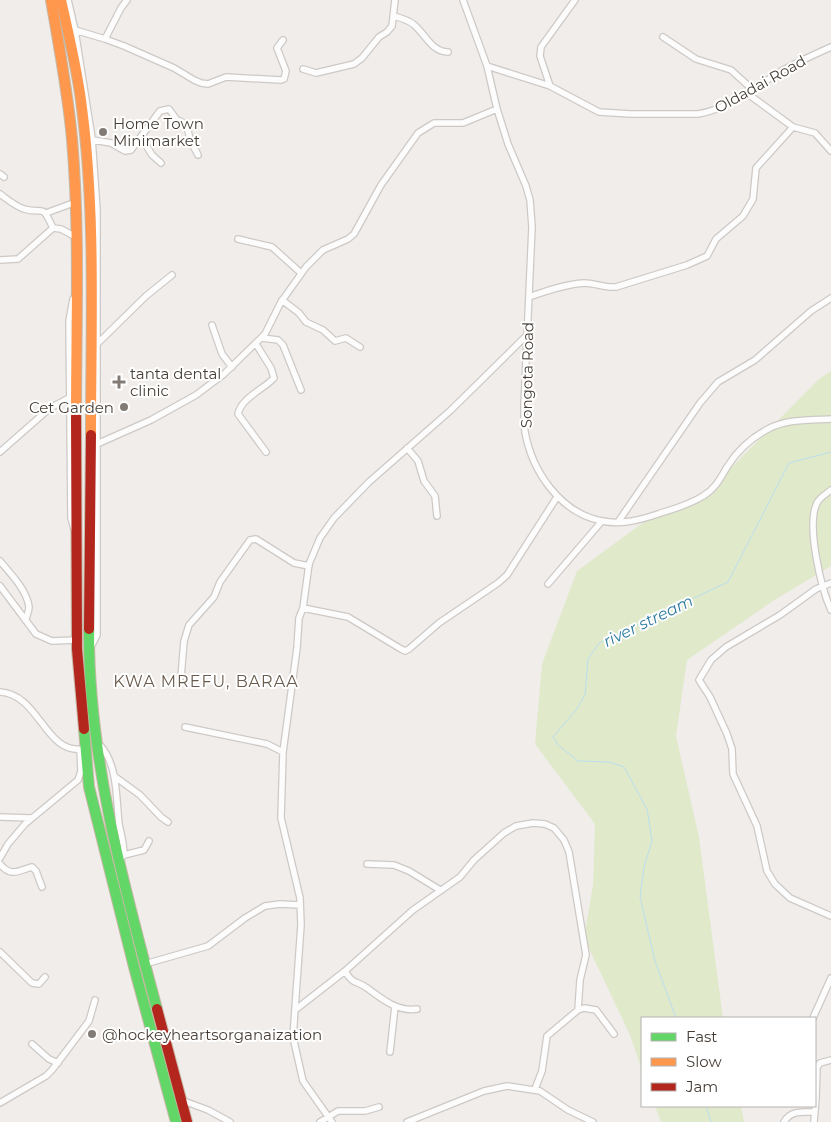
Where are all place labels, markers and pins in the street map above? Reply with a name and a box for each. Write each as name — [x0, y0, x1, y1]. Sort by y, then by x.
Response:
place label: Home Town Minimarket — [113, 114, 204, 150]
marker: Home Town Minimarket — [97, 126, 109, 138]
place label: tanta dental clinic — [130, 364, 221, 400]
marker: tanta dental clinic — [112, 375, 126, 389]
place label: Cet Garden — [29, 398, 114, 417]
marker: Cet Garden — [118, 401, 130, 413]
place label: @hockeyheartsorganaization — [102, 1025, 322, 1044]
marker: @hockeyheartsorganaization — [86, 1028, 98, 1040]

